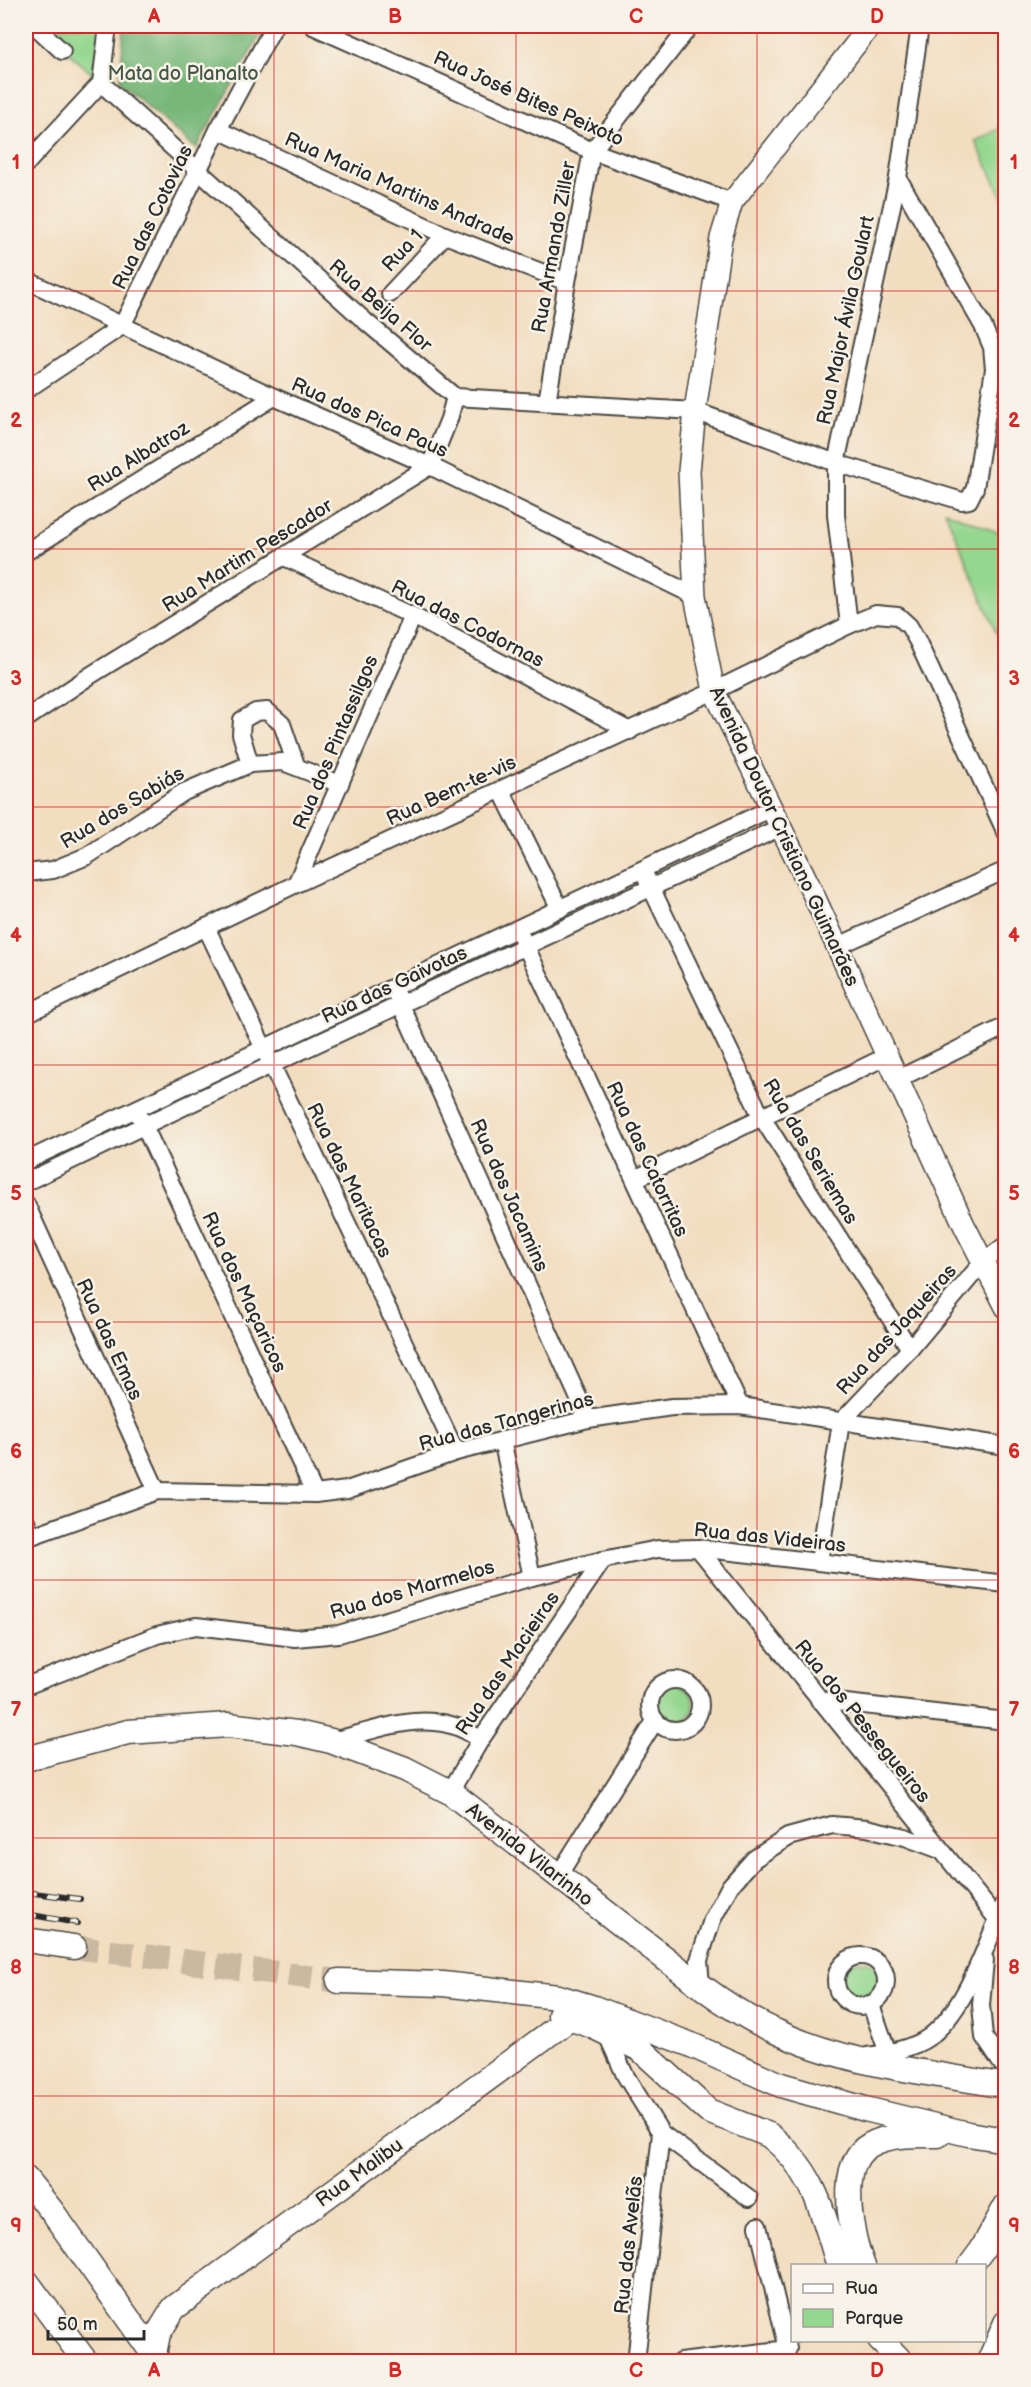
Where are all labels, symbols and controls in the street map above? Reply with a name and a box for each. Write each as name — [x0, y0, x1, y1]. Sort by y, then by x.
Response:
text: A — [147, 5, 161, 29]
text: B — [388, 5, 402, 29]
text: C — [629, 5, 643, 29]
text: D — [870, 5, 884, 29]
street label: Rua José Bites Peixoto — [430, 46, 628, 152]
park label: Mata do Planalto — [107, 62, 259, 86]
street label: Rua Maria Martins Andrade — [281, 127, 518, 251]
street label: Rua das Cotovias — [108, 141, 198, 294]
text: 1 — [12, 151, 20, 175]
text: 1 — [1010, 151, 1018, 175]
street label: Rua Armando Ziller — [527, 159, 581, 335]
street label: Rua Major Ávila Goulart — [811, 213, 880, 427]
street label: Rua 1 — [377, 224, 428, 277]
street label: Rua Beija Flor — [324, 255, 437, 358]
street label: Rua dos Pica Paus — [288, 373, 452, 463]
text: 2 — [10, 409, 22, 433]
text: 2 — [1008, 409, 1020, 433]
street label: Rua Albatroz — [83, 416, 194, 498]
street label: Rua Martim Pescador — [158, 493, 338, 618]
street label: Rua das Codornas — [387, 575, 548, 673]
street label: Rua dos Pintassilgos — [288, 651, 384, 833]
text: 3 — [10, 667, 22, 691]
text: 3 — [1008, 667, 1020, 691]
street label: Avenida Doutor Cristiano Guimarães — [704, 683, 864, 990]
street label: Rua Bem-te-vis — [383, 750, 520, 831]
street label: Rua dos Sabiás — [56, 761, 189, 854]
text: 4 — [10, 924, 22, 948]
text: 4 — [1008, 924, 1020, 948]
street label: Rua das Gaivotas — [318, 941, 471, 1029]
street label: Rua das Seriemas — [757, 1075, 863, 1229]
street label: Rua das Catorritas — [601, 1078, 694, 1241]
street label: Rua das Maritacas — [301, 1099, 397, 1262]
street label: Rua dos Jacamins — [465, 1115, 554, 1276]
text: 5 — [10, 1182, 22, 1206]
text: 5 — [1008, 1182, 1020, 1206]
street label: Rua dos Maçaricos — [196, 1208, 292, 1377]
street label: Rua das Jaqueiras — [832, 1259, 962, 1400]
street label: Rua das Emas — [71, 1275, 148, 1404]
street label: Rua das Tangerinas — [416, 1387, 596, 1457]
text: 6 — [10, 1440, 22, 1464]
text: 6 — [1008, 1440, 1020, 1464]
street label: Rua das Videiras — [693, 1518, 847, 1558]
street label: Rua dos Marmelos — [327, 1555, 497, 1625]
street label: Rua das Macieiras — [451, 1587, 565, 1740]
street label: Rua dos Pessegueiros — [789, 1635, 935, 1808]
text: 7 — [10, 1698, 22, 1722]
text: 7 — [1008, 1698, 1020, 1722]
street label: Avenida Vilarinho — [461, 1798, 598, 1912]
text: 8 — [10, 1956, 22, 1980]
text: 8 — [1008, 1956, 1020, 1980]
street label: Rua Malibu — [311, 2133, 408, 2212]
street label: Rua das Avelãs — [610, 2175, 648, 2315]
text: 9 — [10, 2214, 22, 2238]
text: 9 — [1008, 2214, 1020, 2238]
legend — [791, 2264, 986, 2342]
text: Rua — [845, 2278, 878, 2299]
scale bar — [48, 2303, 144, 2341]
text: Parque — [845, 2308, 903, 2329]
text: 50 m — [57, 2314, 98, 2335]
text: A — [147, 2359, 161, 2383]
text: B — [388, 2359, 402, 2383]
text: C — [629, 2359, 643, 2383]
text: D — [870, 2359, 884, 2383]

